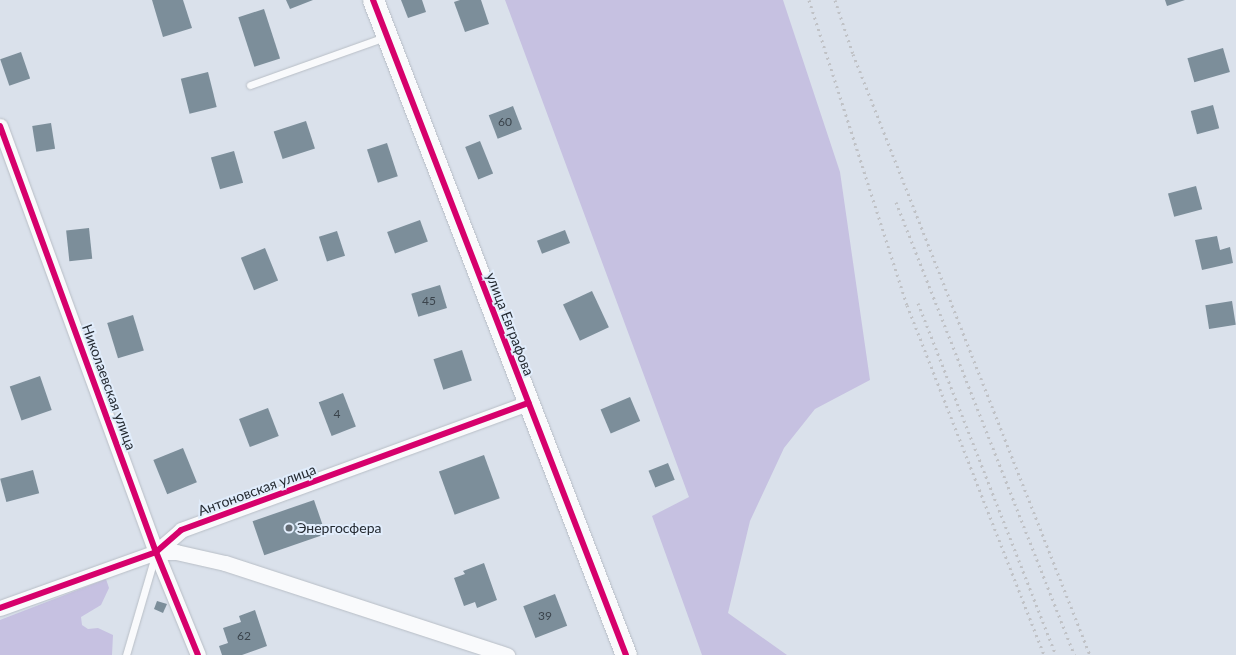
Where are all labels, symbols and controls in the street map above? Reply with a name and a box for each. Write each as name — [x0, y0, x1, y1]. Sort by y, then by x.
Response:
house number: 60 — [498, 115, 512, 129]
street label: улица Евграфова — [483, 270, 537, 378]
house number: 45 — [422, 294, 436, 308]
street label: Николаевская улица — [78, 322, 140, 452]
house number: 4 — [334, 407, 340, 421]
street label: Антоновская улица — [196, 461, 318, 519]
place label: Энергосфера — [297, 520, 381, 536]
marker: Энергосфера — [284, 523, 294, 533]
house number: 39 — [538, 609, 552, 623]
house number: 62 — [237, 629, 251, 643]

